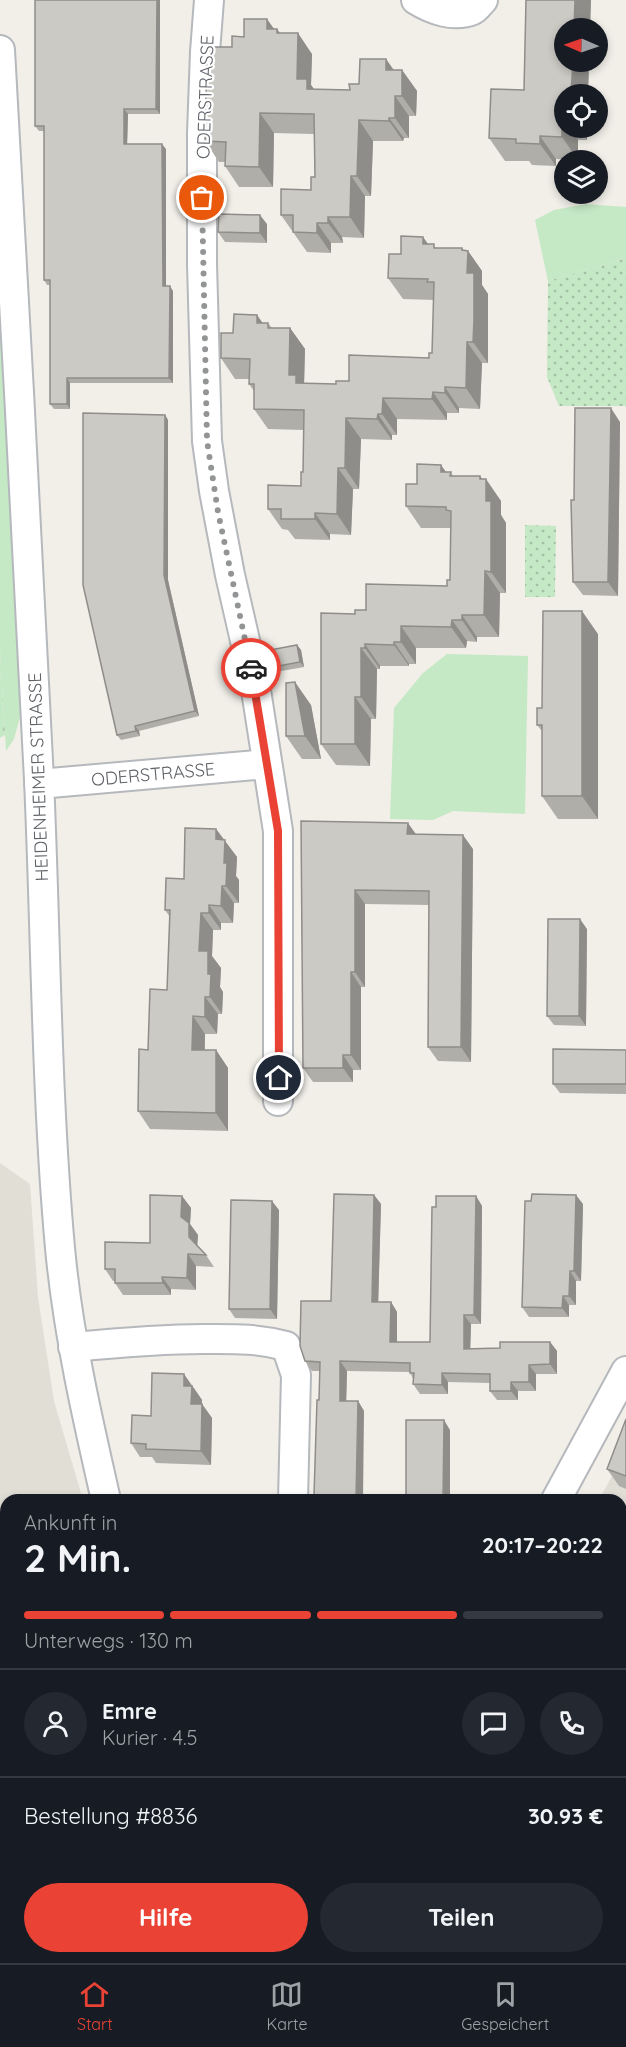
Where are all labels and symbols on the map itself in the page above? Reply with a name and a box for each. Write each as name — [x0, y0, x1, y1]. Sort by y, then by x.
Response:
north arrow — [554, 18, 608, 72]
street label: ODERSTRASSE — [191, 35, 219, 159]
pin — [176, 172, 227, 223]
courier — [221, 638, 281, 698]
street label: HEIDENHEIMER STRASSE — [23, 672, 53, 882]
street label: ODERSTRASSE — [90, 757, 216, 791]
pin — [253, 1052, 304, 1103]

